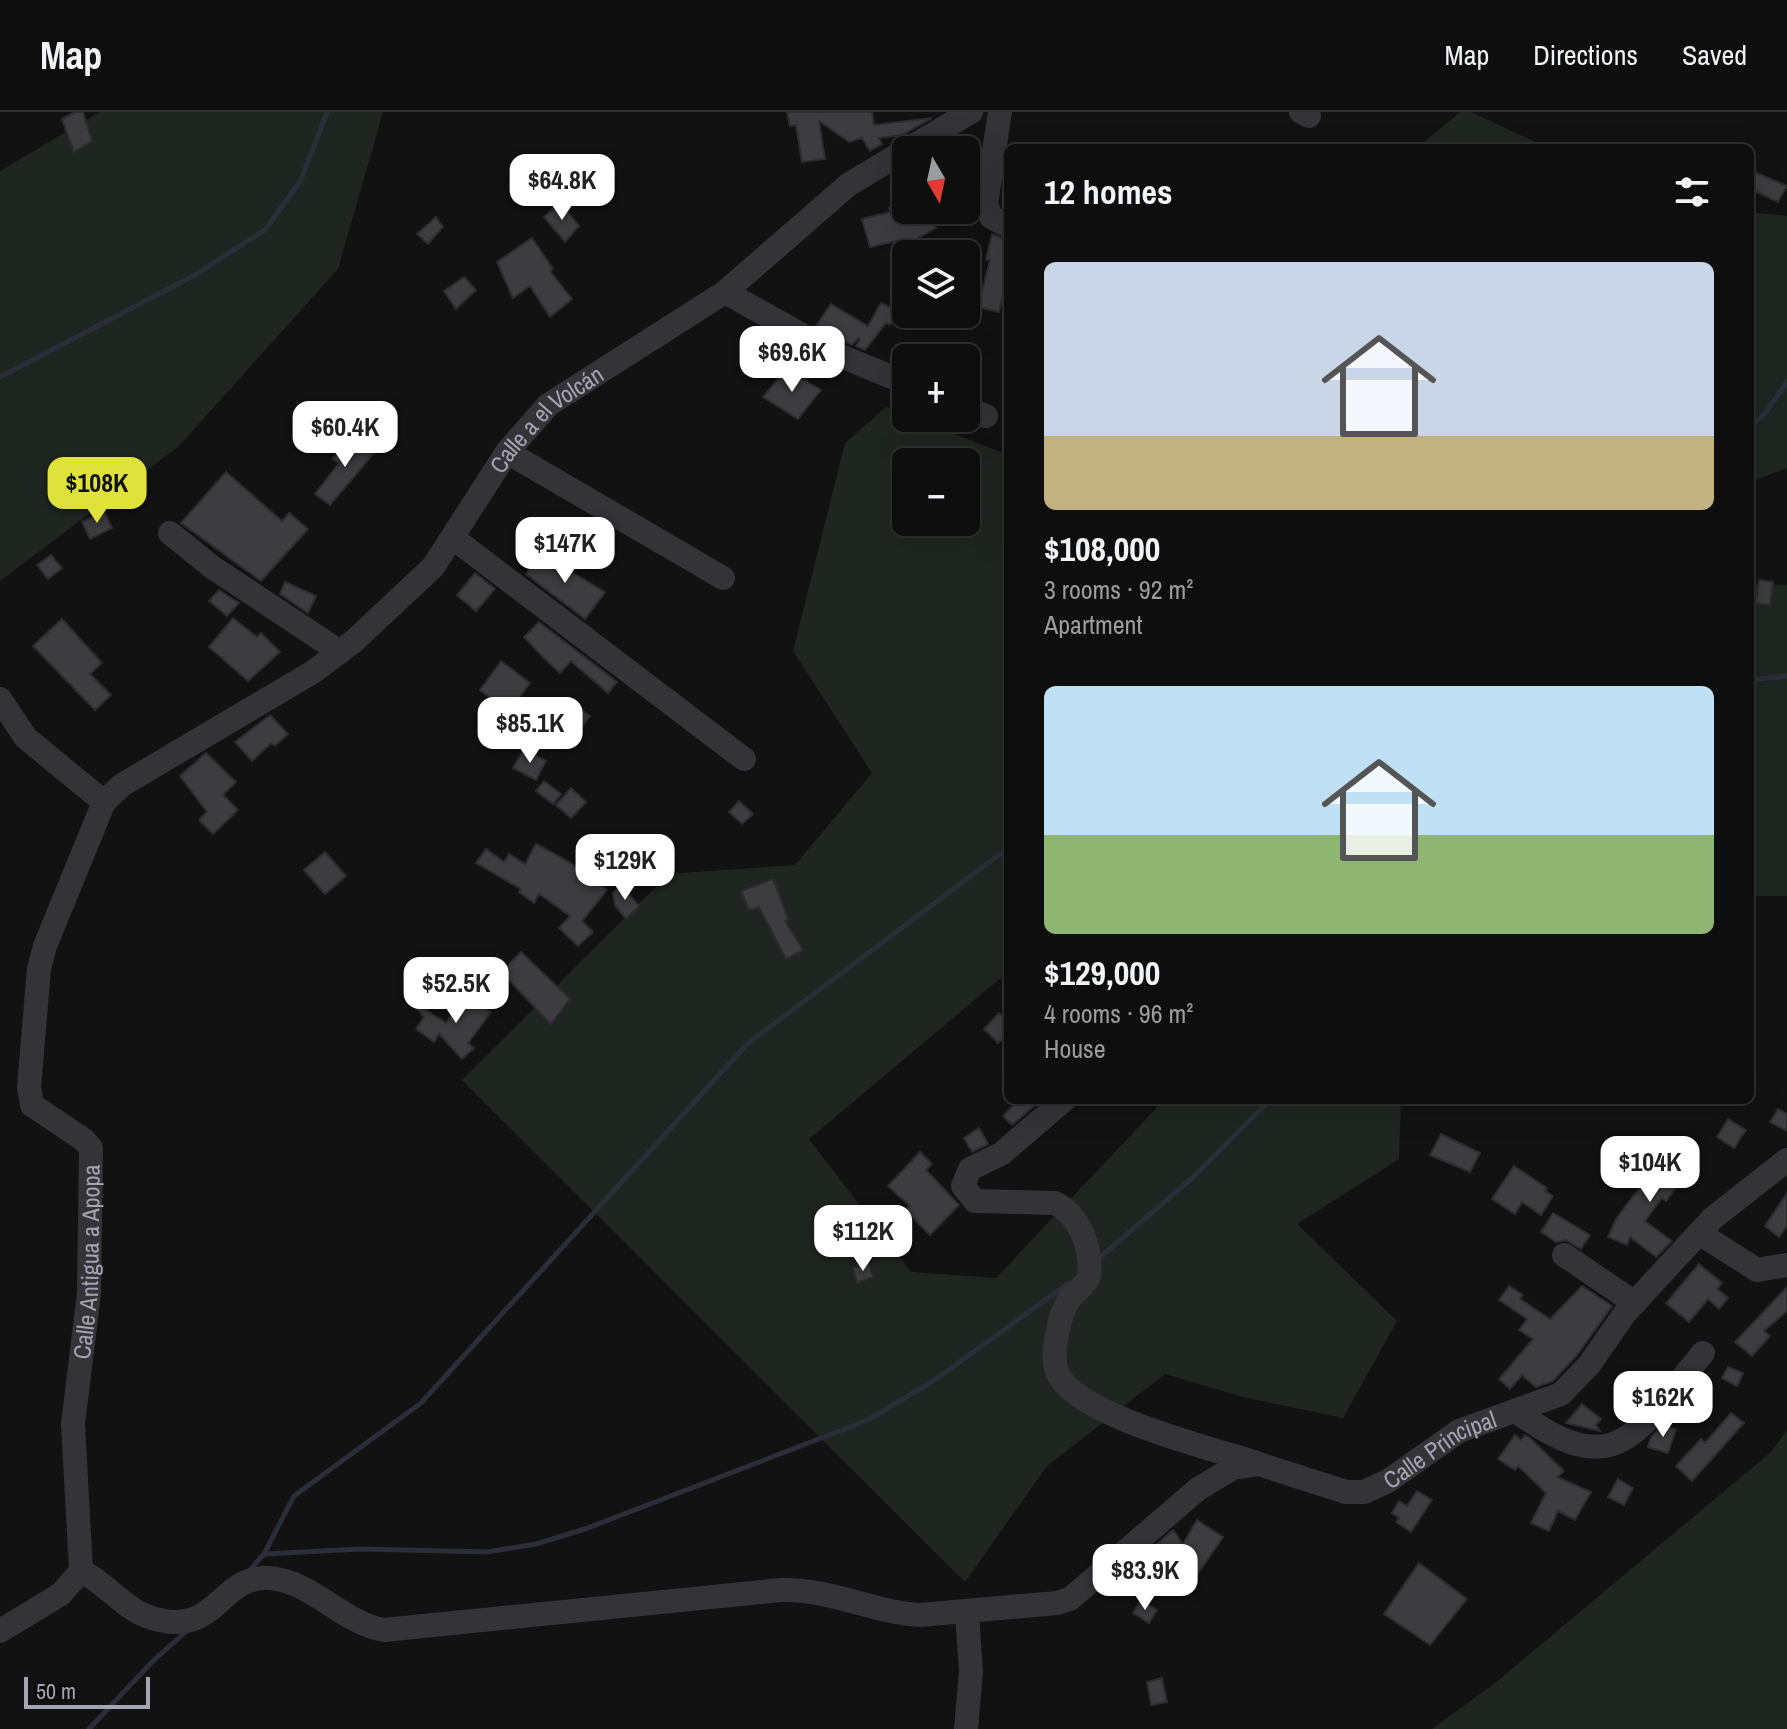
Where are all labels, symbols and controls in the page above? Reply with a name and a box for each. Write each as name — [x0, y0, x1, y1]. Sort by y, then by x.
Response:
text: Map — [40, 30, 102, 81]
text: Map — [1445, 36, 1489, 74]
text: Directions — [1533, 36, 1638, 74]
text: Saved — [1682, 36, 1747, 74]
north arrow — [892, 136, 980, 224]
map controls — [892, 136, 980, 536]
pin: $64.8K — [497, 154, 627, 222]
text: $64.8K — [528, 162, 596, 197]
text: 12 homes — [1044, 169, 1173, 215]
icon: filters — [1670, 170, 1714, 214]
button: layers — [892, 240, 980, 328]
icon: home — [1307, 314, 1451, 458]
pin: $69.6K — [727, 326, 857, 394]
text: $69.6K — [758, 334, 826, 369]
button: + — [892, 344, 980, 432]
street label: Calle a el Volcán — [482, 358, 609, 479]
pin: $60.4K — [280, 401, 410, 469]
text: $60.4K — [311, 409, 379, 444]
button: − — [892, 448, 980, 536]
pin: $108K — [41, 457, 153, 525]
text: $108K — [66, 465, 128, 500]
pin: $147K — [509, 517, 621, 585]
text: $147K — [534, 525, 596, 560]
text: $108,000 — [1044, 526, 1160, 572]
text: 3 rooms · 92 m² — [1044, 572, 1193, 607]
text: Apartment — [1044, 607, 1142, 642]
pin: $85.1K — [465, 697, 595, 765]
text: $85.1K — [496, 705, 564, 740]
icon: home — [1307, 738, 1451, 882]
pin: $129K — [569, 834, 681, 902]
text: $129K — [594, 842, 656, 877]
text: $129,000 — [1044, 950, 1160, 996]
pin: $52.5K — [391, 957, 521, 1025]
text: $52.5K — [422, 965, 490, 1000]
text: 4 rooms · 96 m² — [1044, 996, 1193, 1031]
text: House — [1044, 1031, 1106, 1066]
pin: $104K — [1594, 1136, 1706, 1204]
text: $104K — [1619, 1144, 1681, 1179]
street label: Calle Antigua a Apopa — [65, 1164, 107, 1361]
pin: $112K — [807, 1205, 919, 1273]
text: $112K — [832, 1213, 894, 1248]
pin: $162K — [1607, 1371, 1719, 1439]
text: $162K — [1632, 1379, 1694, 1414]
street label: Calle Principal — [1376, 1403, 1501, 1496]
pin: $83.9K — [1080, 1544, 1210, 1612]
text: $83.9K — [1111, 1552, 1179, 1587]
scale bar — [24, 1673, 150, 1709]
text: 50 m — [36, 1676, 76, 1706]

